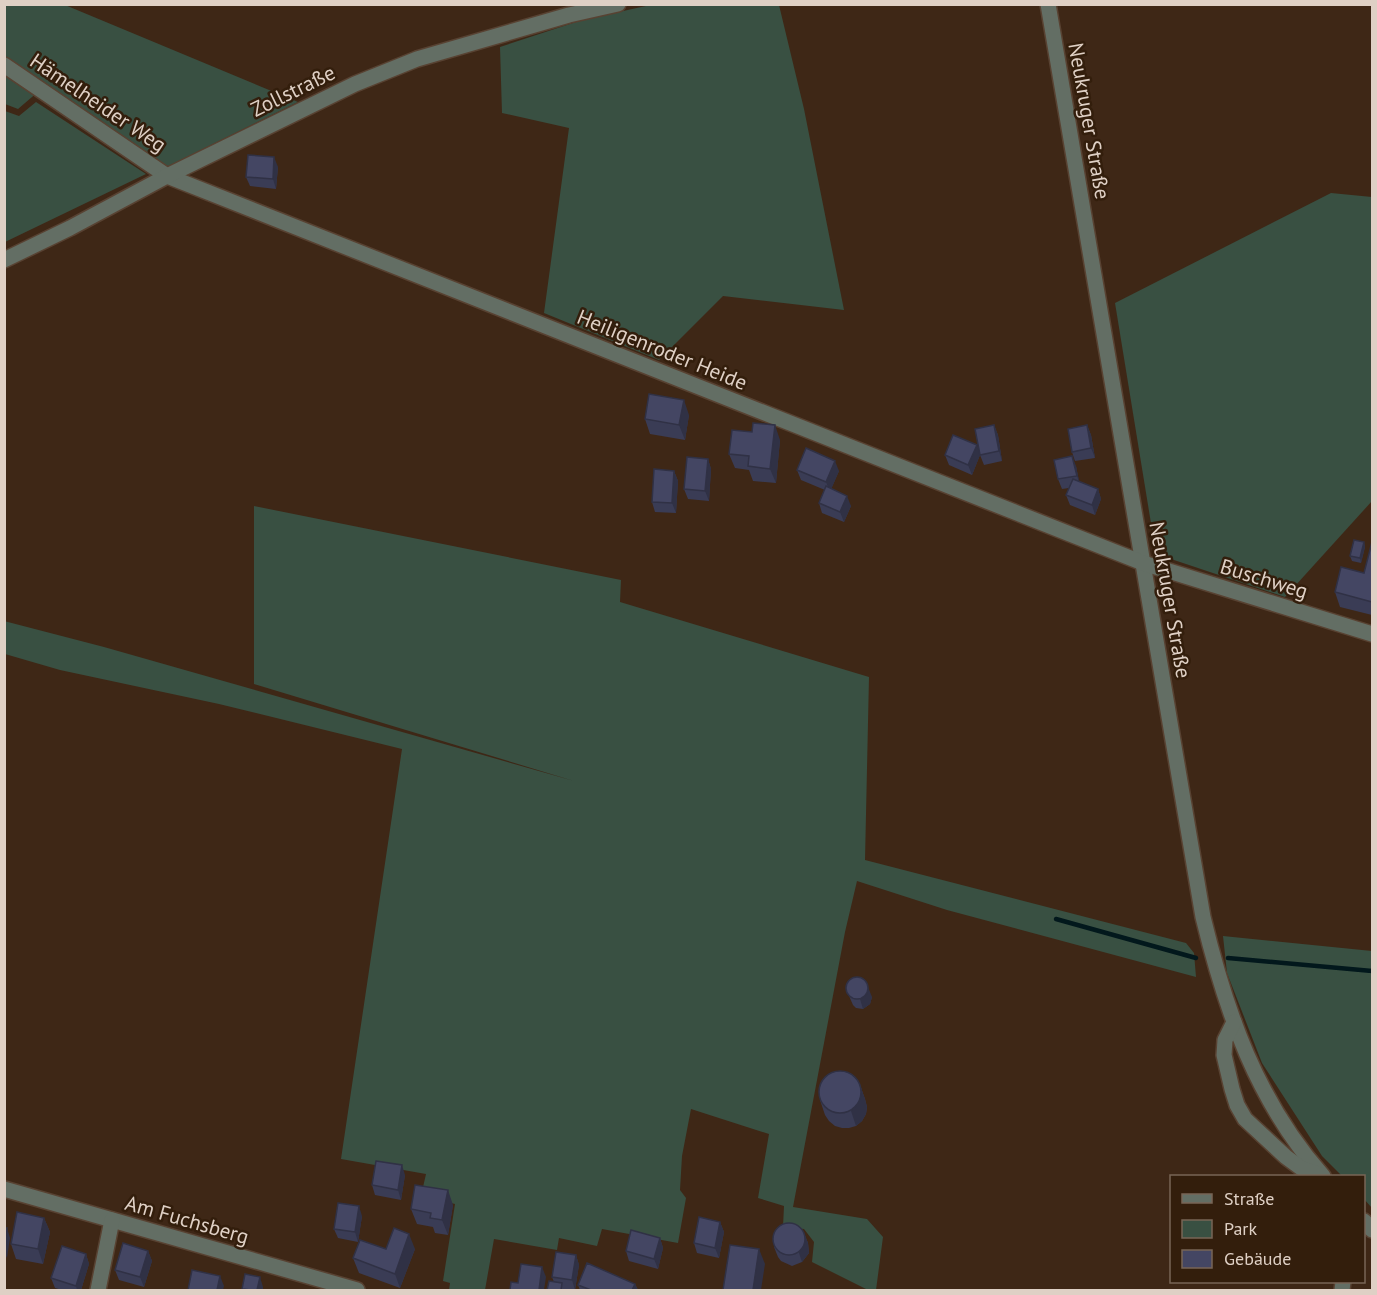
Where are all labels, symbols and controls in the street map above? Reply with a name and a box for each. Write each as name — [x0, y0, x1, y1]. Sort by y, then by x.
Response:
street label: Neukruger Straße — [1062, 41, 1117, 201]
street label: Hämelheider Weg — [25, 47, 172, 158]
street label: Zollstraße — [246, 59, 339, 123]
street label: Heiligenroder Heide — [573, 303, 751, 396]
street label: Neukruger Straße — [1143, 520, 1198, 680]
street label: Buschweg — [1217, 552, 1311, 605]
legend — [1170, 1175, 1365, 1283]
text: Straße — [1224, 1187, 1275, 1210]
street label: Am Fuchsberg — [122, 1189, 252, 1250]
text: Park — [1224, 1217, 1257, 1240]
text: Gebäude — [1224, 1247, 1291, 1270]

